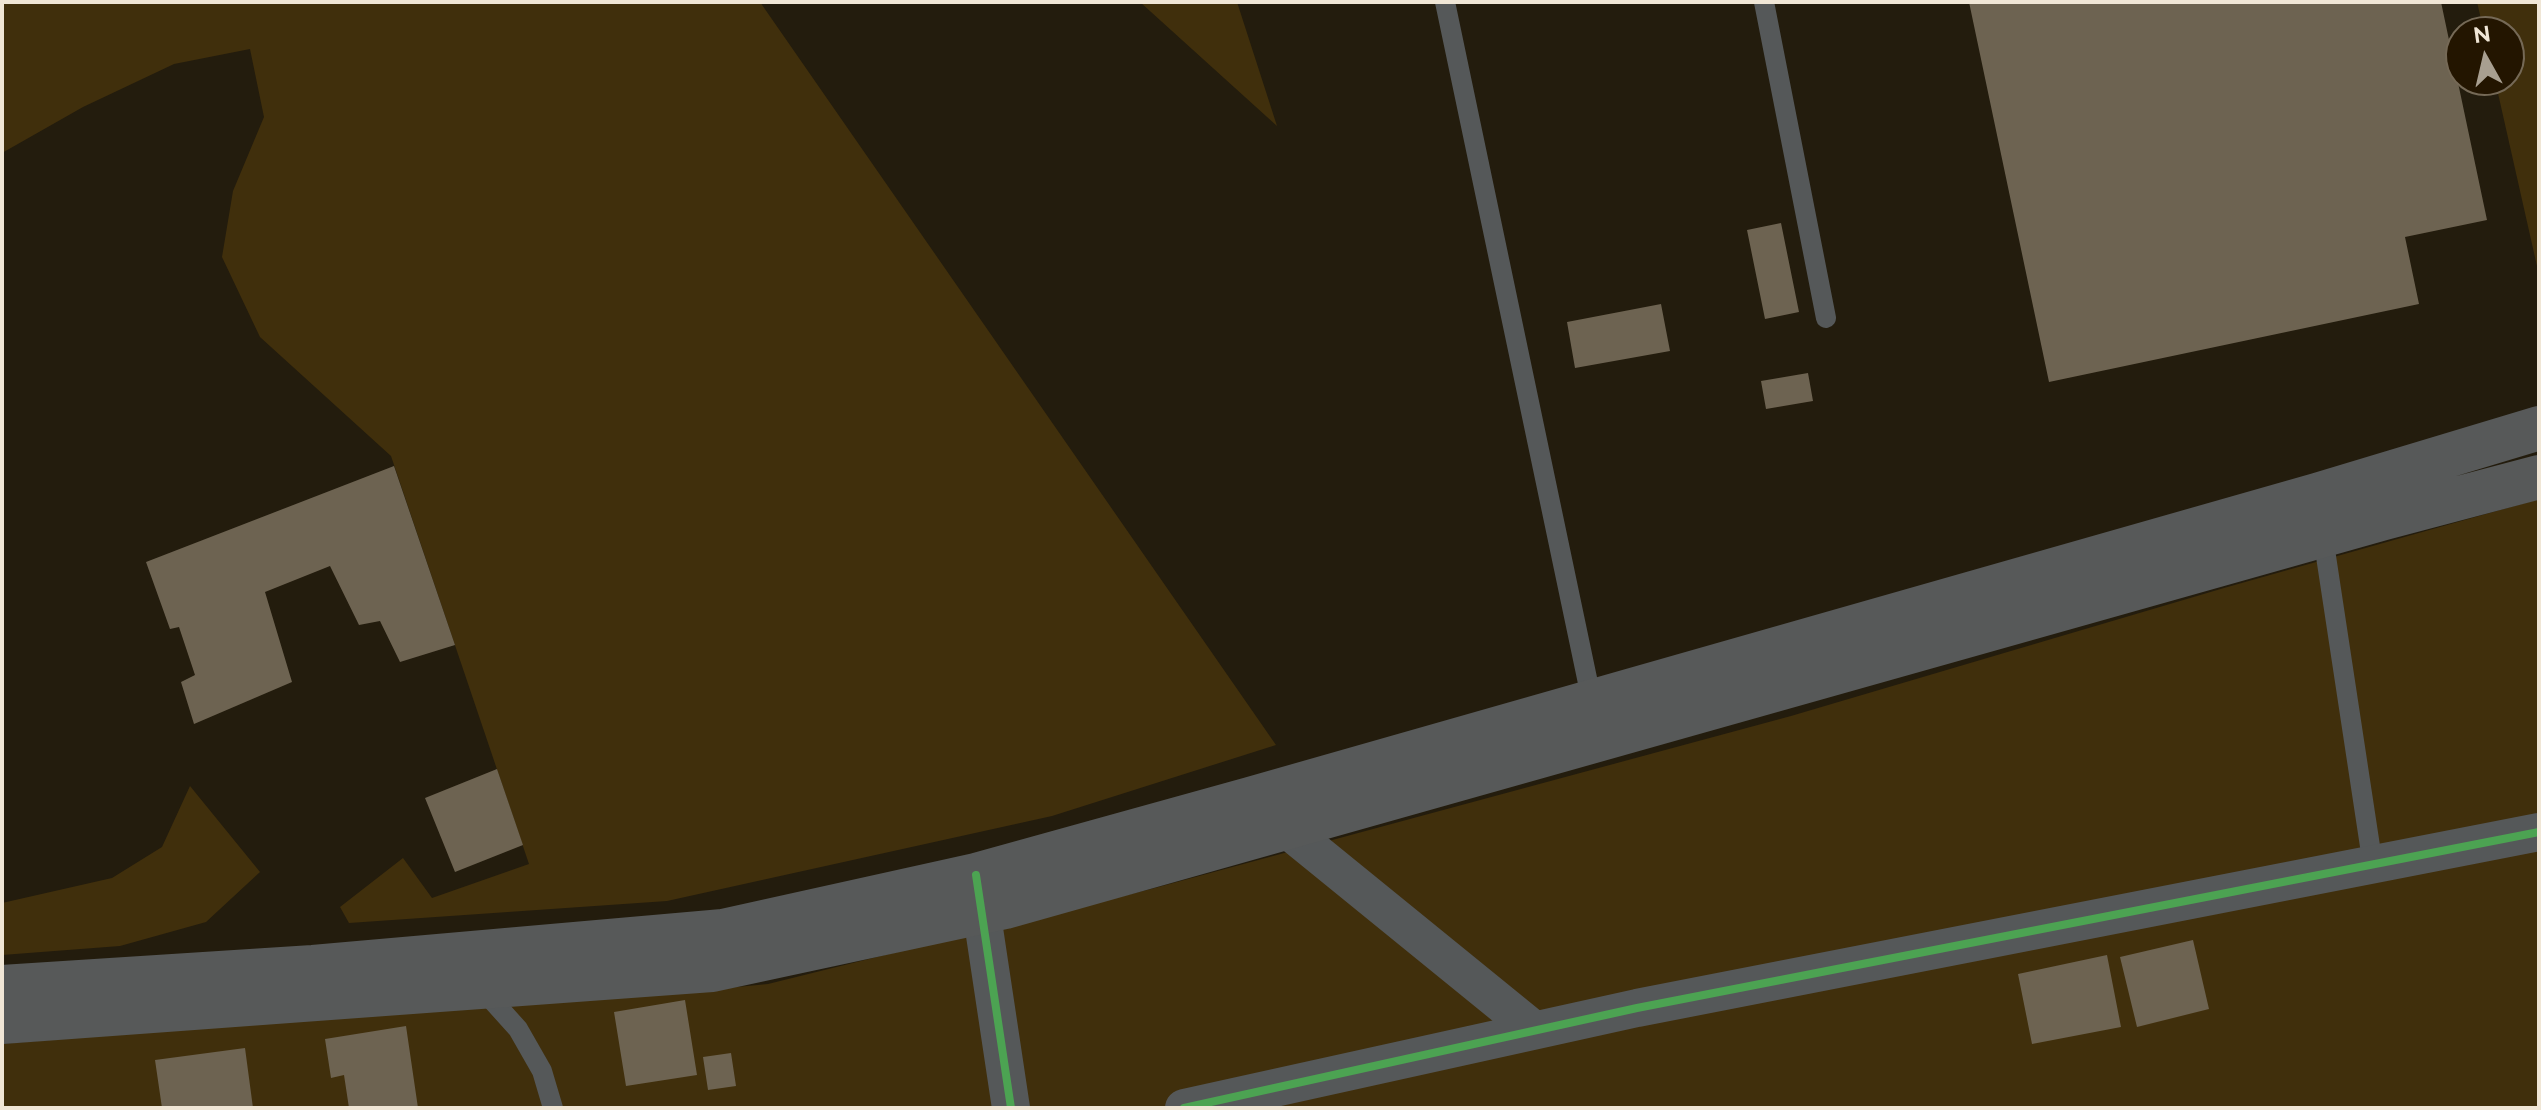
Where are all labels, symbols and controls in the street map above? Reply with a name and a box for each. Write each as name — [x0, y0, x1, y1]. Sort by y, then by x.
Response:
north arrow — [2445, 16, 2525, 96]
text: N — [2472, 20, 2492, 48]

